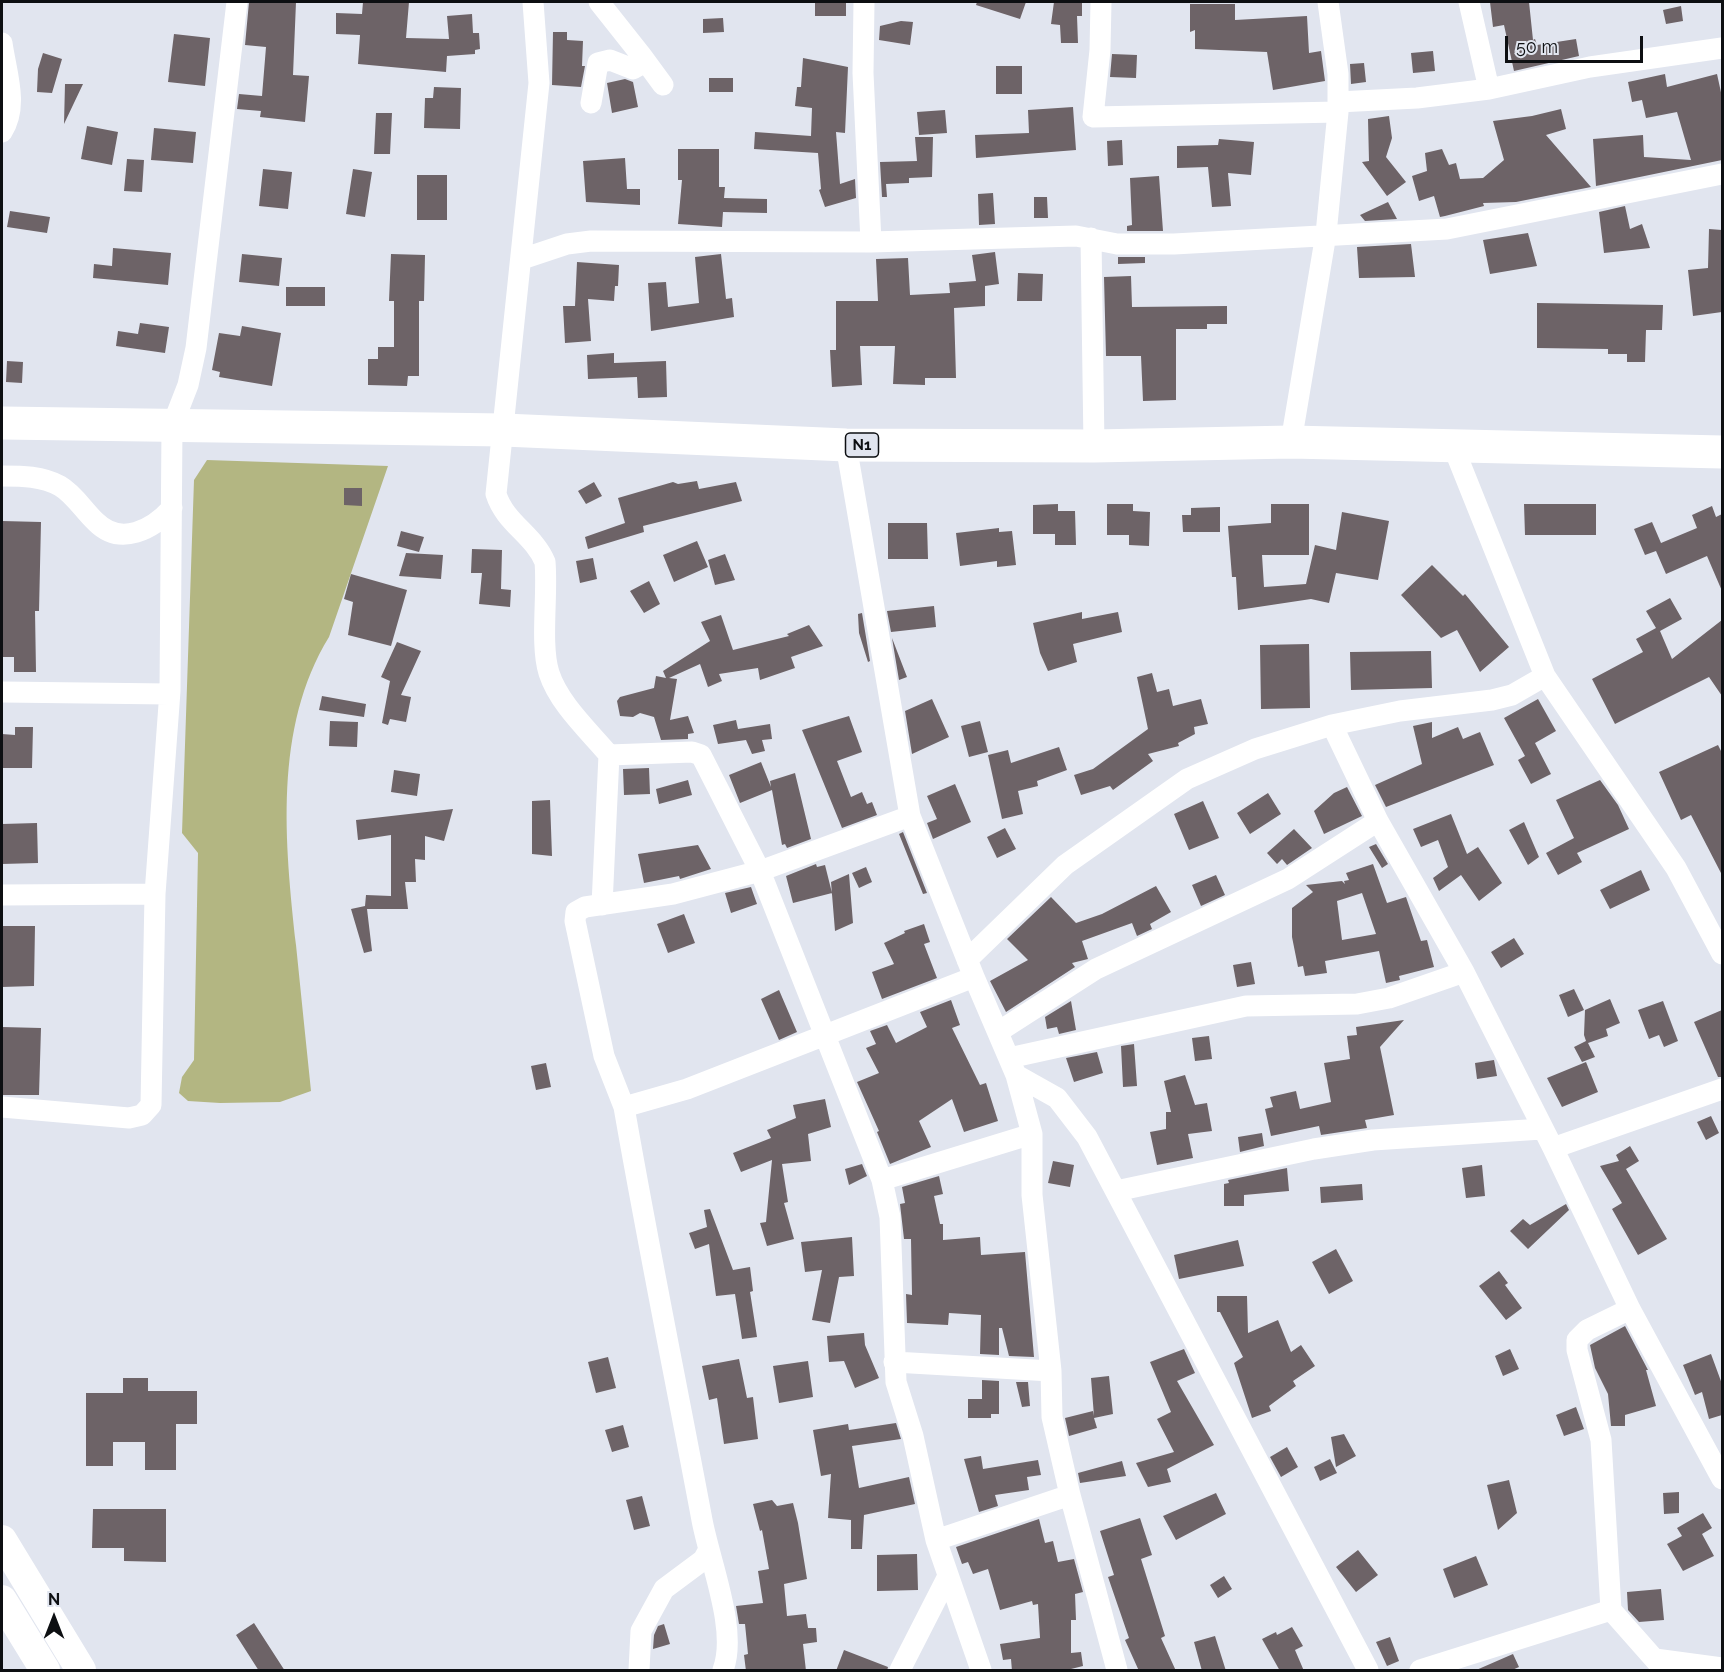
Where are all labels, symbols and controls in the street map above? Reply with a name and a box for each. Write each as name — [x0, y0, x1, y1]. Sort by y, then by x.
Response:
scale bar — [1508, 24, 1646, 62]
text: 50 m — [1516, 36, 1558, 57]
road number: N1 — [846, 433, 878, 457]
north arrow — [24, 1588, 84, 1648]
text: N — [48, 1590, 60, 1609]

